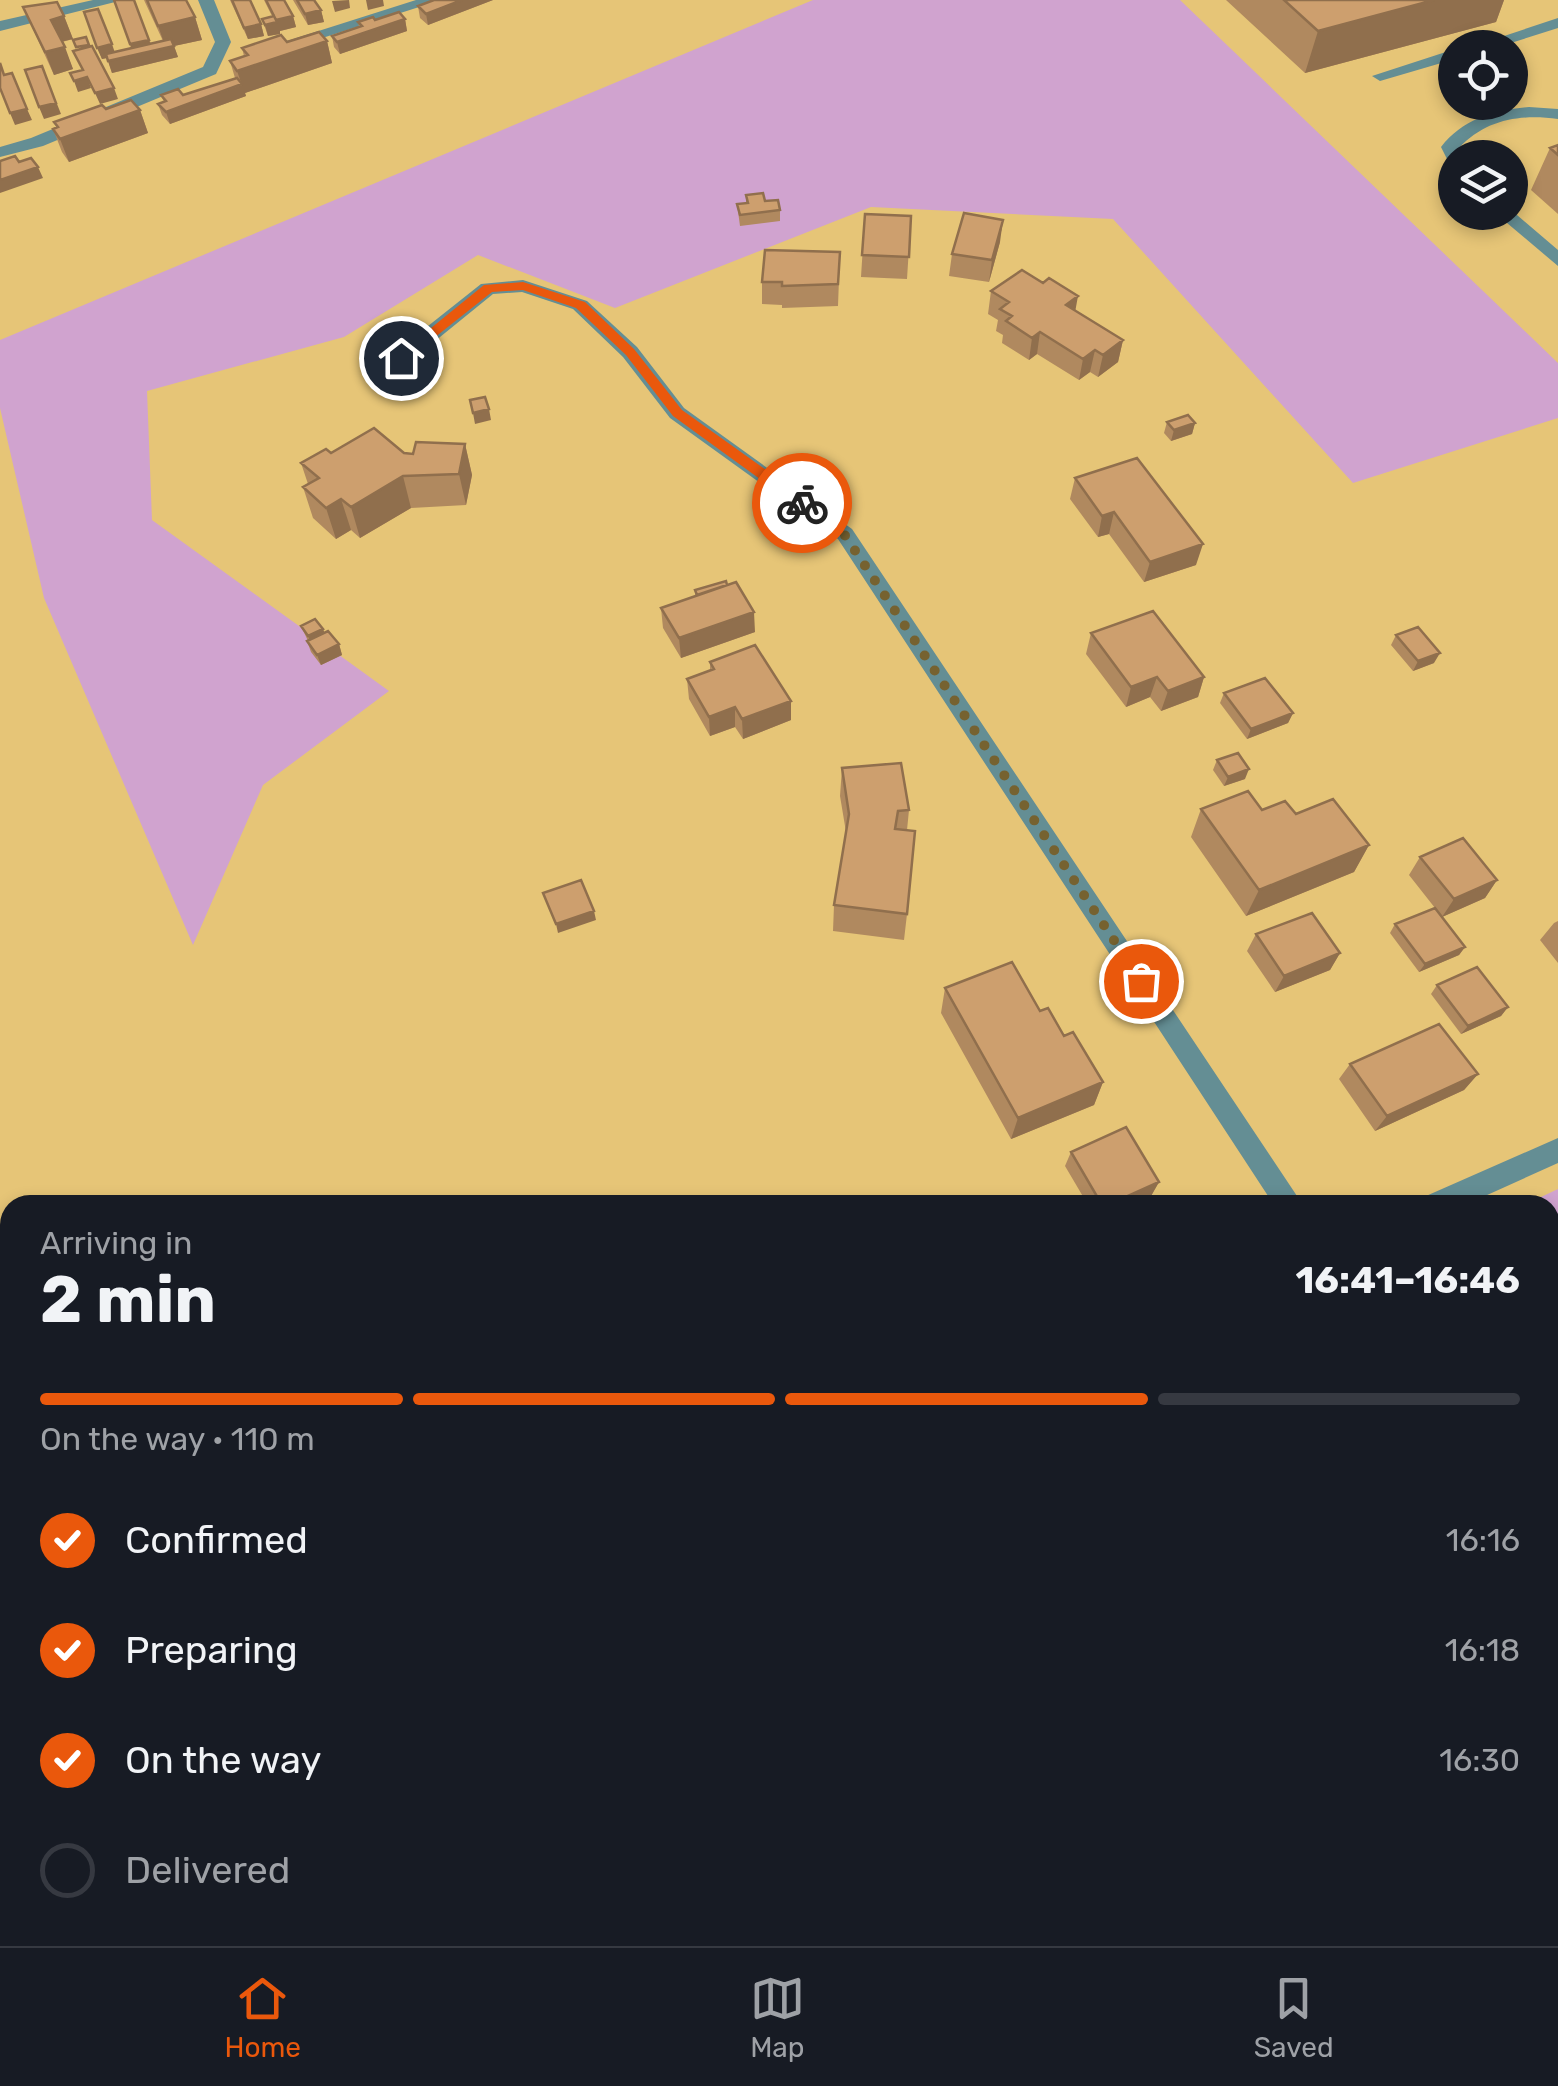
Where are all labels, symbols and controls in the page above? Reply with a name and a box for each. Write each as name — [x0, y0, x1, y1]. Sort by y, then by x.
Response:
map controls — [1438, 30, 1528, 230]
button: locate — [1438, 30, 1528, 120]
button: layers — [1438, 140, 1528, 230]
pin — [359, 316, 444, 401]
icon: home — [374, 331, 429, 386]
courier — [752, 453, 852, 553]
icon: bike — [775, 476, 830, 531]
pin — [1099, 939, 1184, 1024]
icon: bag — [1114, 954, 1169, 1009]
text: Arriving in — [40, 1224, 192, 1262]
text: 16:41–16:46 — [1295, 1257, 1520, 1303]
text: 2 min — [40, 1261, 216, 1338]
text: On the way · 110 m — [40, 1420, 315, 1458]
icon: check — [40, 1513, 95, 1568]
text: Confirmed — [125, 1517, 308, 1563]
text: 16:16 — [1446, 1521, 1520, 1559]
icon: check — [40, 1623, 95, 1678]
text: Preparing — [125, 1627, 298, 1673]
text: 16:18 — [1445, 1631, 1520, 1669]
icon: check — [40, 1733, 95, 1788]
text: On the way — [125, 1737, 321, 1783]
text: 16:30 — [1439, 1741, 1520, 1779]
text: Delivered — [125, 1847, 290, 1893]
tab: Home — [224, 1971, 301, 2064]
tab: Map — [750, 1971, 805, 2064]
tab: Saved — [1254, 1971, 1334, 2064]

